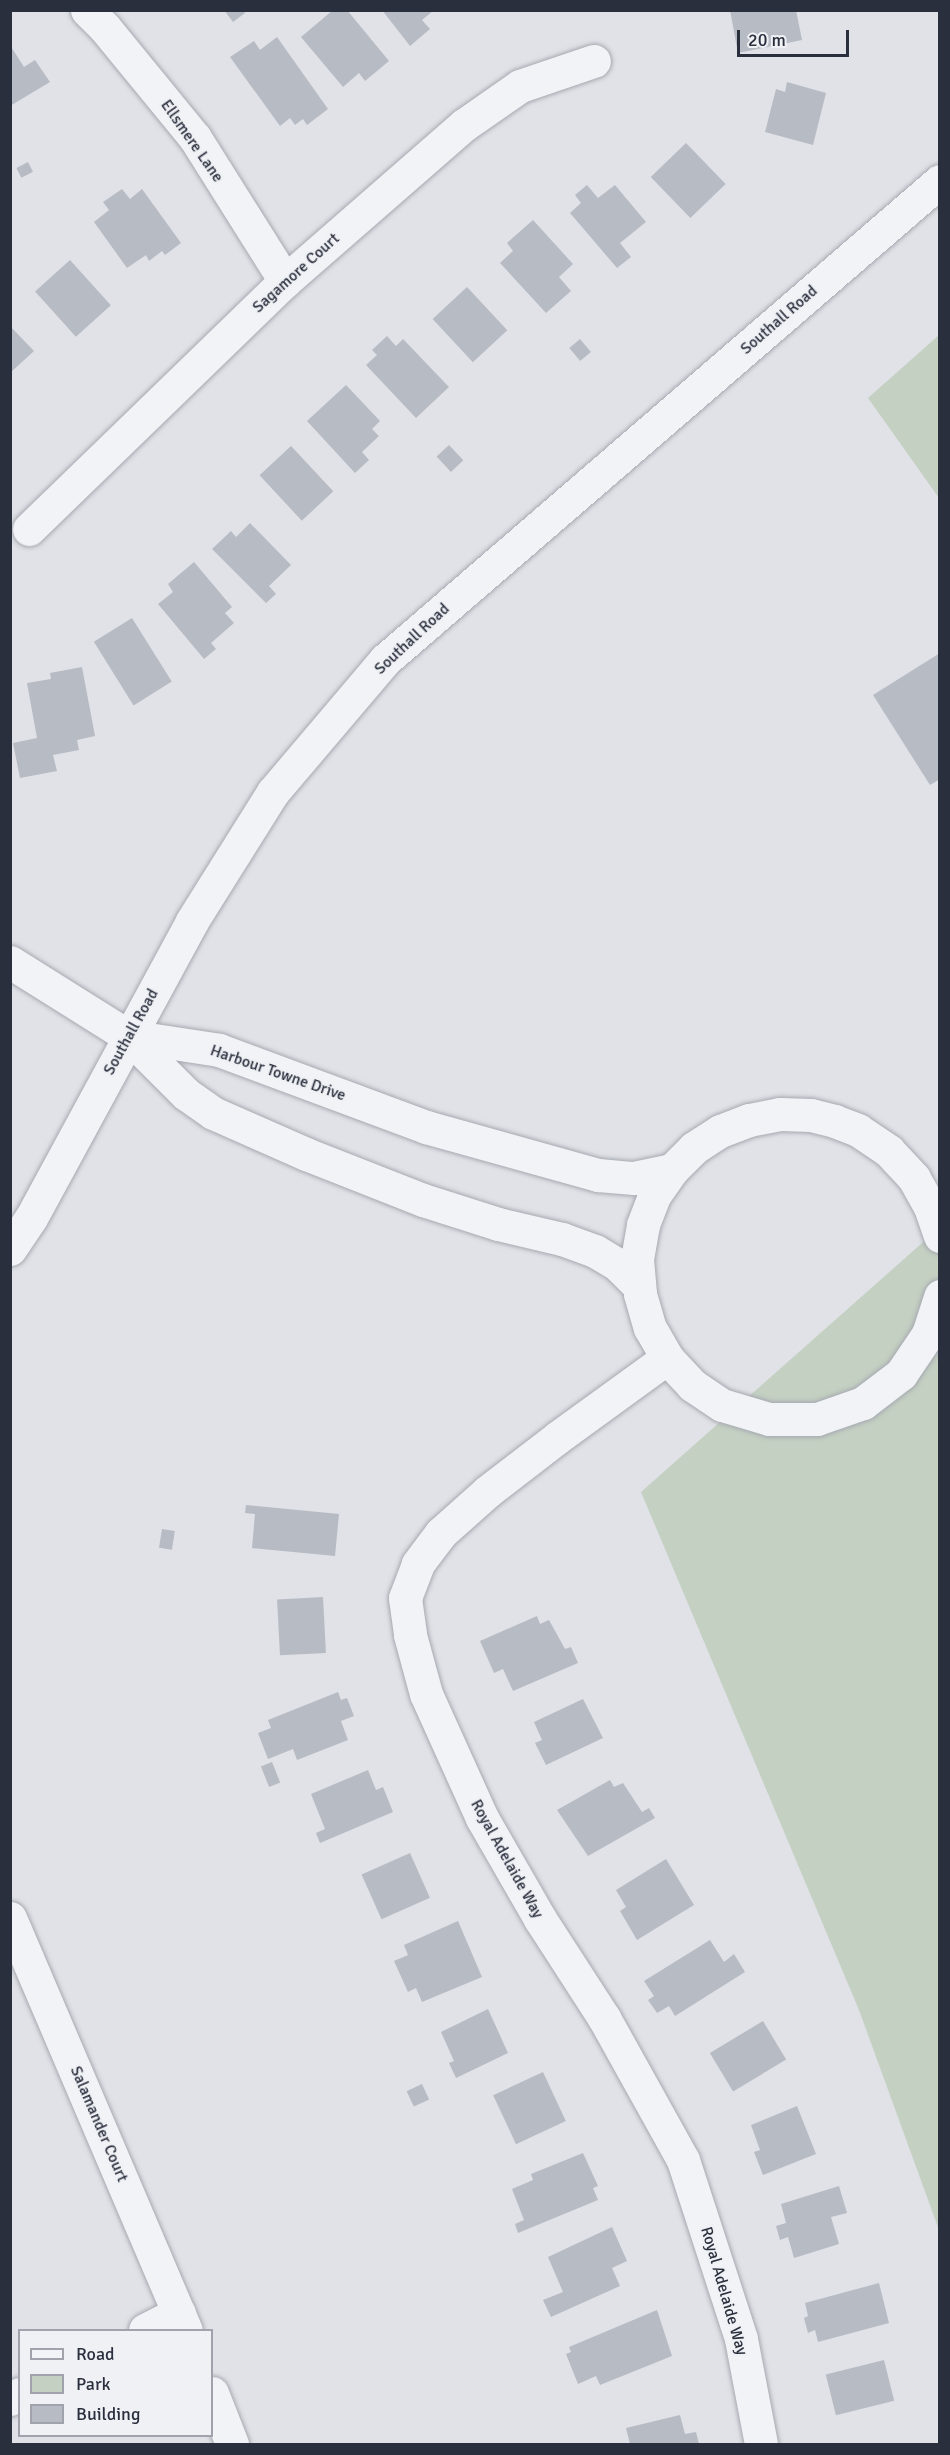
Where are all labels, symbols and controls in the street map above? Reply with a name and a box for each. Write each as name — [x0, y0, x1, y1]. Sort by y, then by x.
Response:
scale bar — [740, 18, 852, 56]
text: 20 m — [748, 29, 786, 51]
street label: Ellsmere Lane — [157, 96, 227, 186]
street label: Sagamore Court — [249, 229, 343, 317]
street label: Southall Road — [737, 281, 821, 359]
street label: Southall Road — [371, 599, 453, 679]
street label: Southall Road — [99, 986, 163, 1078]
street label: Harbour Towne Drive — [208, 1041, 348, 1105]
street label: Royal Adelaide Way — [466, 1796, 548, 1922]
street label: Salamander Court — [66, 2063, 132, 2185]
street label: Royal Adelaide Way — [696, 2224, 752, 2358]
legend — [18, 2329, 213, 2437]
text: Road — [76, 2343, 115, 2365]
text: Park — [76, 2373, 111, 2395]
text: Building — [76, 2403, 140, 2425]

